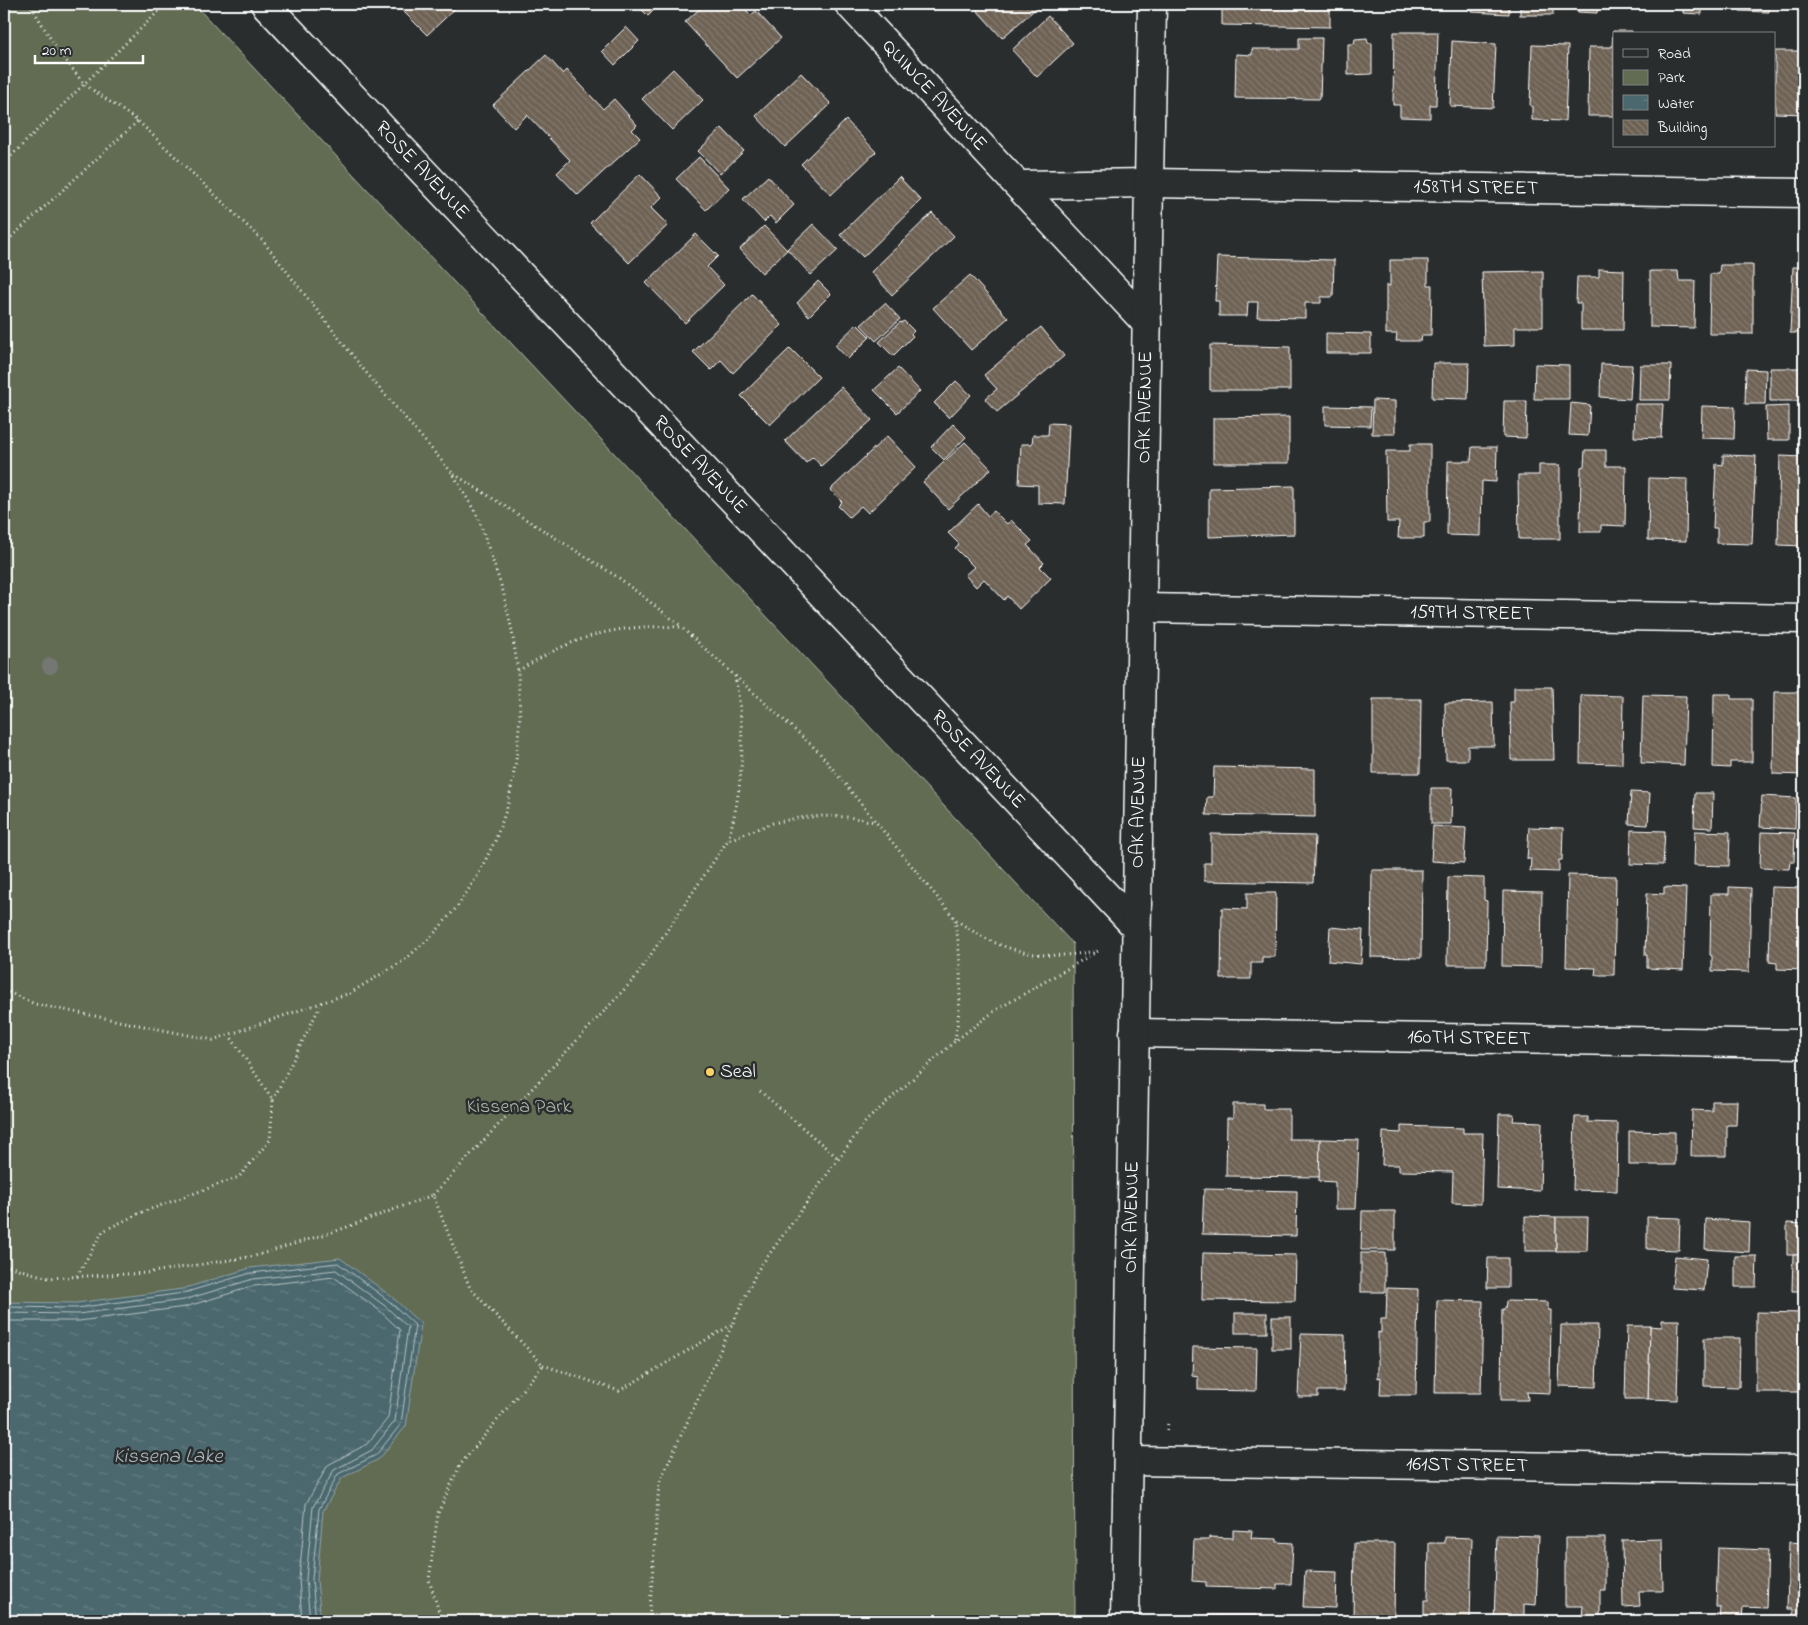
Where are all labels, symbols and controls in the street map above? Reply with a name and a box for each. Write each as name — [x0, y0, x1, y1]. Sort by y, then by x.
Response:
scale bar — [35, 32, 142, 64]
legend — [1613, 32, 1776, 148]
street label: QUINCE AVENUE — [875, 33, 994, 158]
text: 20 m — [42, 40, 72, 62]
text: Road — [1658, 43, 1691, 65]
text: Park — [1658, 67, 1686, 89]
text: Water — [1658, 93, 1694, 115]
street label: ROSE AVENUE — [368, 115, 476, 227]
text: Building — [1657, 117, 1707, 140]
street label: 158TH STREET — [1413, 173, 1538, 203]
street label: OAK AVENUE — [1130, 351, 1161, 464]
street label: ROSE AVENUE — [646, 409, 754, 521]
street label: 159TH STREET — [1410, 598, 1534, 629]
street label: ROSE AVENUE — [924, 704, 1032, 816]
street label: OAK AVENUE — [1123, 756, 1154, 868]
street label: 160TH STREET — [1407, 1023, 1531, 1054]
place label: Seal — [720, 1058, 756, 1087]
marker: Seal — [704, 1066, 716, 1078]
park label: Kissena Park — [467, 1093, 571, 1122]
street label: OAK AVENUE — [1116, 1161, 1147, 1273]
water label: Kissena Lake — [113, 1442, 224, 1472]
street label: 161ST STREET — [1406, 1450, 1528, 1481]

